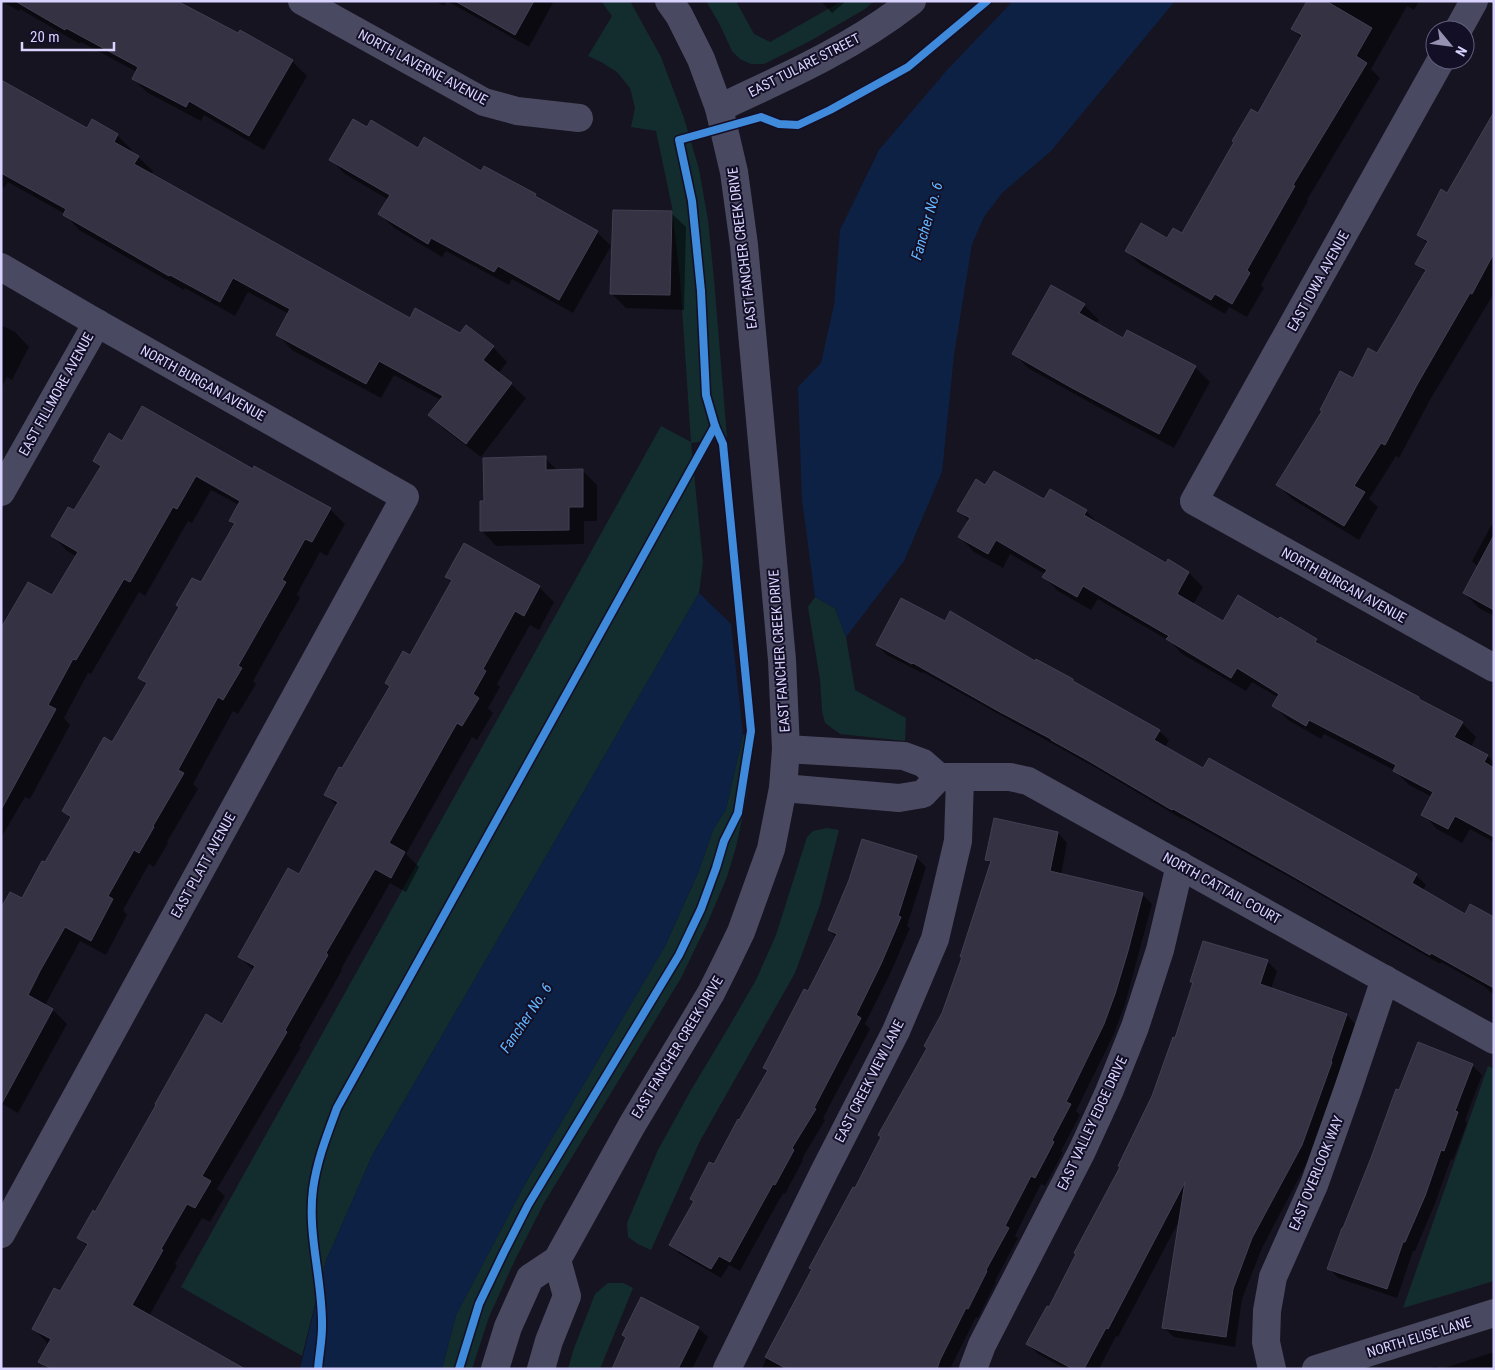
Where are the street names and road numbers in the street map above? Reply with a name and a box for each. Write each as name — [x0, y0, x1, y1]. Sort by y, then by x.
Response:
street label: NORTH LAVERNE AVENUE — [356, 26, 490, 108]
street label: EAST TULARE STREET — [745, 30, 863, 100]
street label: EAST FANCHER CREEK DRIVE — [724, 166, 760, 330]
street label: EAST IOWA AVENUE — [1284, 228, 1352, 334]
street label: EAST FILLMORE AVENUE — [15, 330, 97, 458]
street label: NORTH BURGAN AVENUE — [138, 342, 268, 424]
street label: NORTH BURGAN AVENUE — [1279, 544, 1409, 626]
street label: EAST FANCHER CREEK DRIVE — [765, 569, 793, 733]
street label: EAST PLATT AVENUE — [167, 810, 239, 920]
street label: NORTH CATTAIL COURT — [1160, 849, 1284, 927]
street label: EAST FANCHER CREEK DRIVE — [628, 973, 726, 1121]
street label: EAST CREEK VIEW LANE — [831, 1017, 907, 1145]
street label: EAST VALLEY EDGE DRIVE — [1054, 1053, 1130, 1192]
street label: EAST OVERLOOK WAY — [1286, 1113, 1347, 1233]
street label: NORTH ELISE LANE — [1365, 1314, 1473, 1360]

